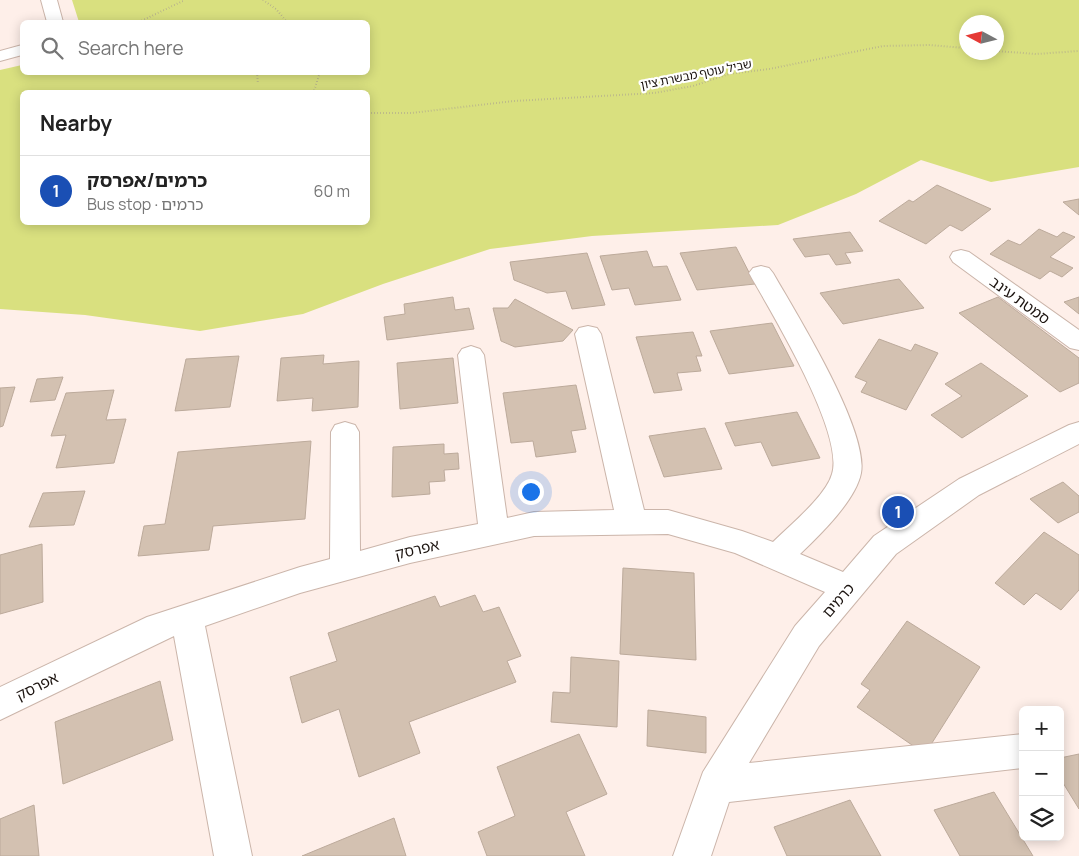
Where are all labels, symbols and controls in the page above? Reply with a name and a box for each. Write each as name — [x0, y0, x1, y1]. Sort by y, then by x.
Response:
north arrow — [959, 15, 1004, 60]
search box — [20, 20, 370, 75]
icon: search — [38, 34, 66, 62]
text: Search here — [78, 35, 184, 61]
street label: שביל עוטף מבשרת ציון — [639, 55, 753, 93]
text: Nearby — [40, 109, 112, 137]
text: כרמים/אפרסק — [87, 167, 207, 193]
text: 1 — [52, 180, 60, 202]
text: 60 m — [314, 180, 350, 202]
text: Bus stop · כרמים — [87, 193, 204, 215]
street label: סמטת עינב — [986, 271, 1054, 329]
your location — [518, 479, 544, 505]
pin: 1 — [882, 493, 914, 531]
street label: אפרסק — [393, 534, 441, 564]
street label: כרמים — [817, 578, 859, 622]
street label: אפרסק — [12, 667, 62, 705]
map controls — [1019, 706, 1064, 841]
button: + — [1019, 706, 1064, 751]
button: − — [1019, 751, 1064, 796]
button: layers — [1019, 796, 1064, 841]

